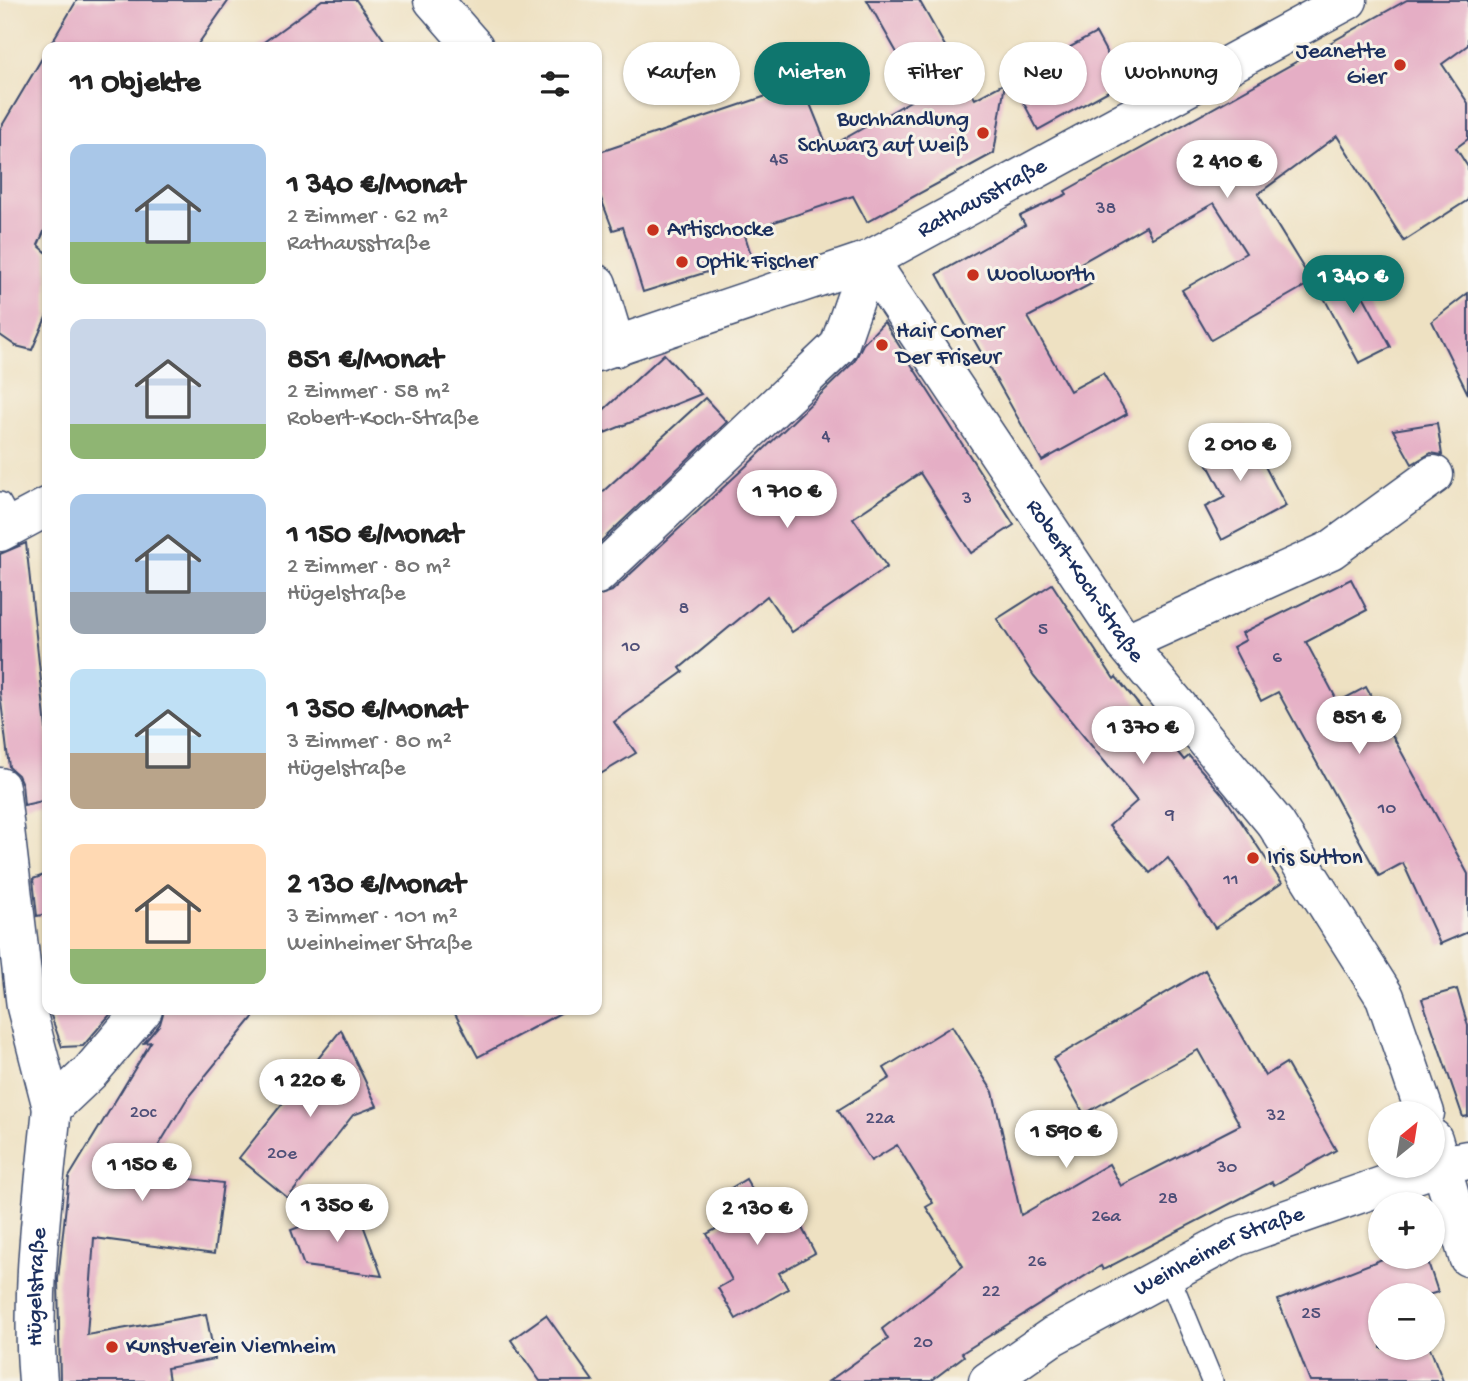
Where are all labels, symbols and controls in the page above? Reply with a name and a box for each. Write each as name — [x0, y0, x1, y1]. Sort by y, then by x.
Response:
place label: Jeanette Gier — [1296, 39, 1388, 92]
chip: Kaufen — [623, 42, 740, 105]
chip: Mieten — [754, 42, 870, 105]
chip: Filter — [884, 42, 985, 105]
chip: Neu — [999, 42, 1087, 105]
chip: Wohnung — [1101, 42, 1242, 105]
marker: Jeanette Gier — [1392, 57, 1408, 73]
icon: filters — [536, 65, 574, 103]
text: 11 Objekte — [70, 67, 201, 102]
place label: Buchhandlung Schwarz auf Weiß — [797, 107, 969, 160]
marker: Buchhandlung Schwarz auf Weiß — [975, 125, 991, 141]
pin: 2 410 € — [1162, 140, 1292, 200]
house number: 45 — [770, 149, 788, 172]
text: 2 410 € — [1192, 149, 1262, 176]
street label: Rathausstraße — [913, 152, 1053, 245]
text: 1 340 €/Monat — [287, 169, 465, 204]
icon: home — [126, 172, 210, 256]
house number: 38 — [1095, 198, 1116, 221]
text: 2 Zimmer · 62 m² — [287, 204, 448, 231]
place label: Artischocke — [667, 217, 775, 244]
marker: Artischocke — [645, 222, 661, 238]
text: Rathausstraße — [287, 231, 430, 258]
place label: Optik Fischer — [696, 249, 819, 276]
marker: Optik Fischer — [674, 254, 690, 270]
pin: 1 340 € — [1288, 256, 1418, 315]
place label: Woolworth — [987, 262, 1095, 289]
text: 1 340 € — [1318, 264, 1388, 291]
marker: Woolworth — [965, 267, 981, 283]
place label: Hair Corner Der Friseur — [894, 319, 1006, 372]
marker: Hair Corner Der Friseur — [874, 337, 890, 353]
text: 851 €/Monat — [287, 344, 443, 379]
icon: home — [126, 347, 210, 431]
text: 2 Zimmer · 58 m² — [287, 379, 450, 406]
text: Robert-Koch-Straße — [287, 406, 479, 433]
pin: 2 010 € — [1175, 424, 1305, 483]
house number: 4 — [822, 426, 831, 449]
text: 2 010 € — [1204, 432, 1276, 459]
pin: 1 710 € — [722, 470, 852, 530]
text: 1 710 € — [753, 479, 821, 506]
house number: 3 — [961, 488, 972, 511]
street label: Robert-Koch-Straße — [1020, 495, 1150, 670]
text: 1 150 €/Monat — [287, 519, 463, 554]
icon: home — [126, 522, 210, 606]
text: 2 Zimmer · 80 m² — [287, 554, 451, 581]
text: Hügelstraße — [287, 581, 406, 608]
house number: 8 — [679, 598, 689, 621]
house number: 5 — [1038, 619, 1048, 642]
house number: 10 — [621, 636, 640, 659]
house number: 6 — [1272, 647, 1282, 670]
text: 1 350 €/Monat — [287, 694, 466, 729]
pin: 851 € — [1310, 696, 1408, 756]
icon: home — [126, 697, 210, 781]
text: 851 € — [1332, 705, 1386, 732]
pin: 1 370 € — [1078, 706, 1208, 766]
text: 1 370 € — [1108, 715, 1178, 742]
text: 3 Zimmer · 80 m² — [287, 729, 452, 756]
text: Hügelstraße — [287, 756, 406, 783]
house number: 10 — [1377, 798, 1396, 821]
house number: 9 — [1164, 804, 1175, 827]
place label: Iris Sutton — [1267, 845, 1363, 872]
marker: Iris Sutton — [1245, 850, 1261, 866]
text: 2 130 €/Monat — [287, 869, 465, 904]
house number: 11 — [1222, 869, 1239, 892]
icon: home — [126, 872, 210, 956]
text: 3 Zimmer · 101 m² — [287, 904, 458, 931]
text: Weinheimer Straße — [287, 931, 472, 958]
pin: 1 220 € — [245, 1060, 375, 1119]
text: 1 220 € — [275, 1068, 345, 1095]
north arrow — [1368, 1101, 1446, 1178]
map controls — [1368, 1101, 1445, 1360]
house number: 20c — [130, 1102, 157, 1125]
house number: 32 — [1265, 1105, 1286, 1128]
house number: 22a — [865, 1108, 896, 1131]
pin: 1 590 € — [1001, 1110, 1131, 1170]
text: 1 590 € — [1031, 1119, 1101, 1146]
house number: 20e — [267, 1143, 297, 1166]
pin: 1 150 € — [77, 1144, 207, 1203]
text: 1 150 € — [108, 1152, 176, 1179]
house number: 30 — [1216, 1157, 1238, 1180]
pin: 1 350 € — [272, 1184, 402, 1244]
pin: 2 130 € — [692, 1188, 822, 1247]
house number: 28 — [1158, 1188, 1178, 1211]
button: + — [1368, 1192, 1445, 1269]
text: 1 350 € — [302, 1193, 372, 1220]
text: 2 130 € — [722, 1196, 792, 1223]
street label: Weinheimer Straße — [1130, 1200, 1309, 1303]
house number: 26a — [1091, 1206, 1122, 1229]
street label: Hügelstraße — [22, 1226, 53, 1347]
house number: 26 — [1028, 1251, 1047, 1274]
house number: 22 — [982, 1281, 1000, 1304]
button: − — [1368, 1283, 1445, 1360]
house number: 25 — [1301, 1303, 1321, 1326]
house number: 20 — [913, 1332, 933, 1355]
place label: Kunstverein Viernheim — [126, 1334, 336, 1361]
marker: Kunstverein Viernheim — [104, 1339, 120, 1355]

